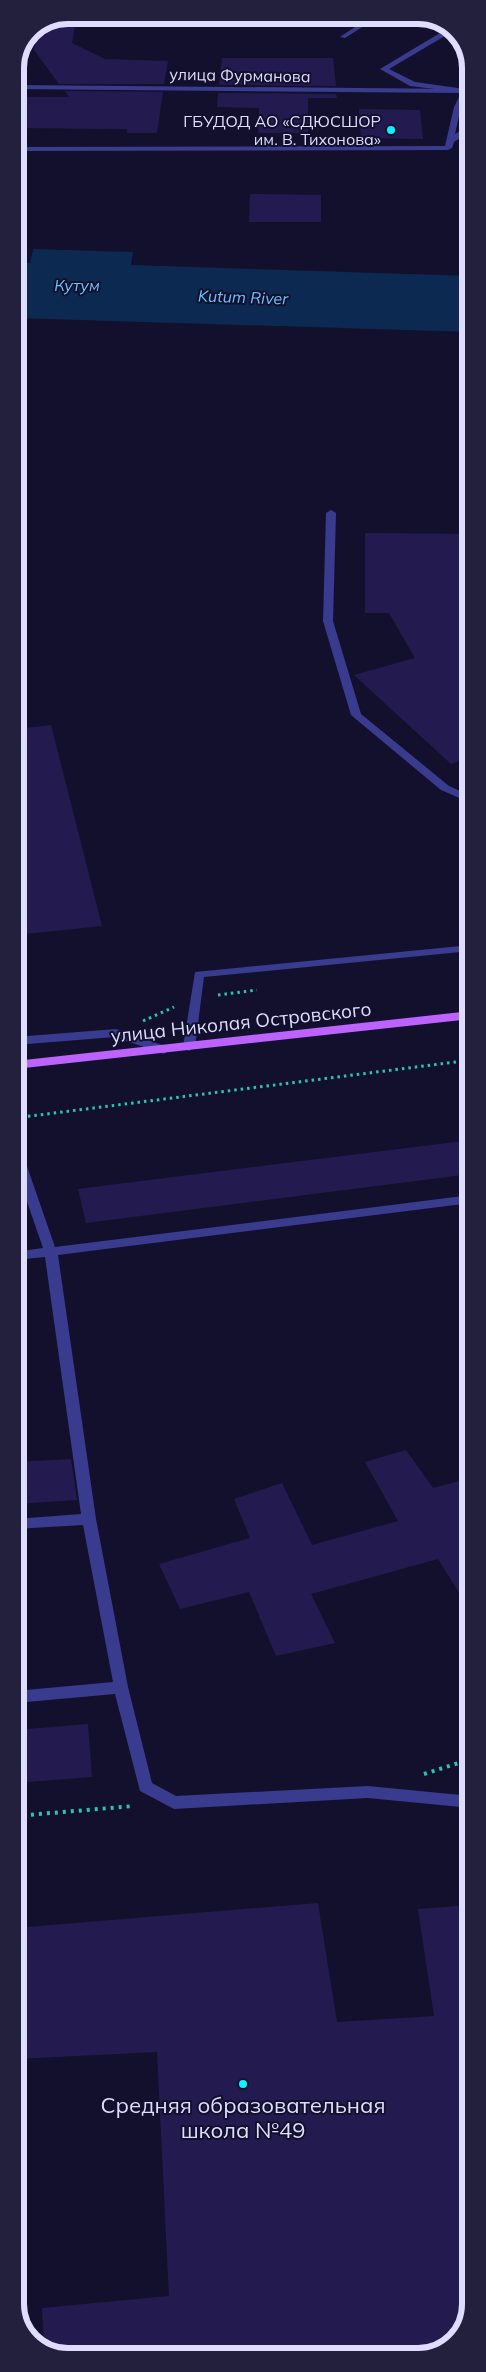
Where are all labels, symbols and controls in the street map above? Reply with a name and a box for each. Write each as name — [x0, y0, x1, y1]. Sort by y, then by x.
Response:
street label: улица Фурманова — [169, 64, 311, 86]
place label: ГБУДОД АО «СДЮСШОР им. В. Тихонова» — [183, 111, 381, 149]
marker: ГБУДОД АО «СДЮСШОР им. В. Тихонова» — [385, 124, 397, 136]
water label: Кутум — [54, 275, 100, 295]
water label: Kutum River — [198, 285, 290, 309]
street label: улица Николая Островского — [110, 996, 372, 1048]
marker: Средняя образовательная школа №49 — [237, 2078, 249, 2090]
place label: Средняя образовательная школа №49 — [101, 2091, 385, 2144]

